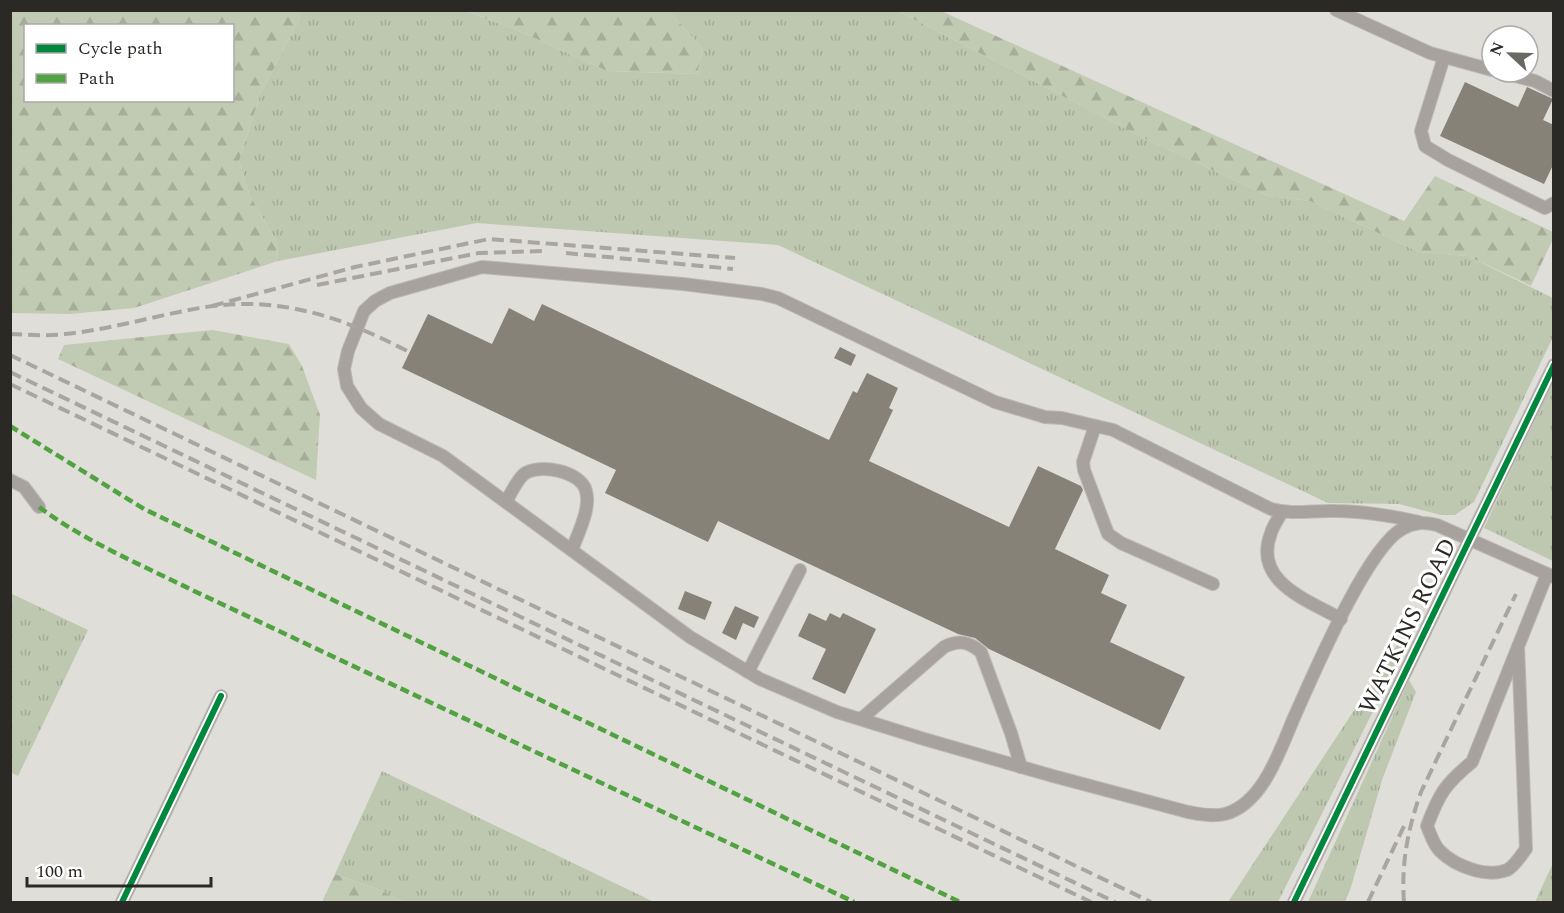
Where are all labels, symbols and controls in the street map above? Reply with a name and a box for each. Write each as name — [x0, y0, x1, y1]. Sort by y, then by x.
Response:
legend — [24, 24, 234, 102]
north arrow — [1480, 24, 1540, 84]
text: Cycle path — [78, 35, 163, 62]
text: N — [1483, 38, 1511, 59]
text: Path — [78, 65, 115, 92]
street label: WATKINS ROAD — [1350, 532, 1466, 720]
scale bar — [27, 850, 212, 888]
text: 100 m — [36, 858, 83, 885]

